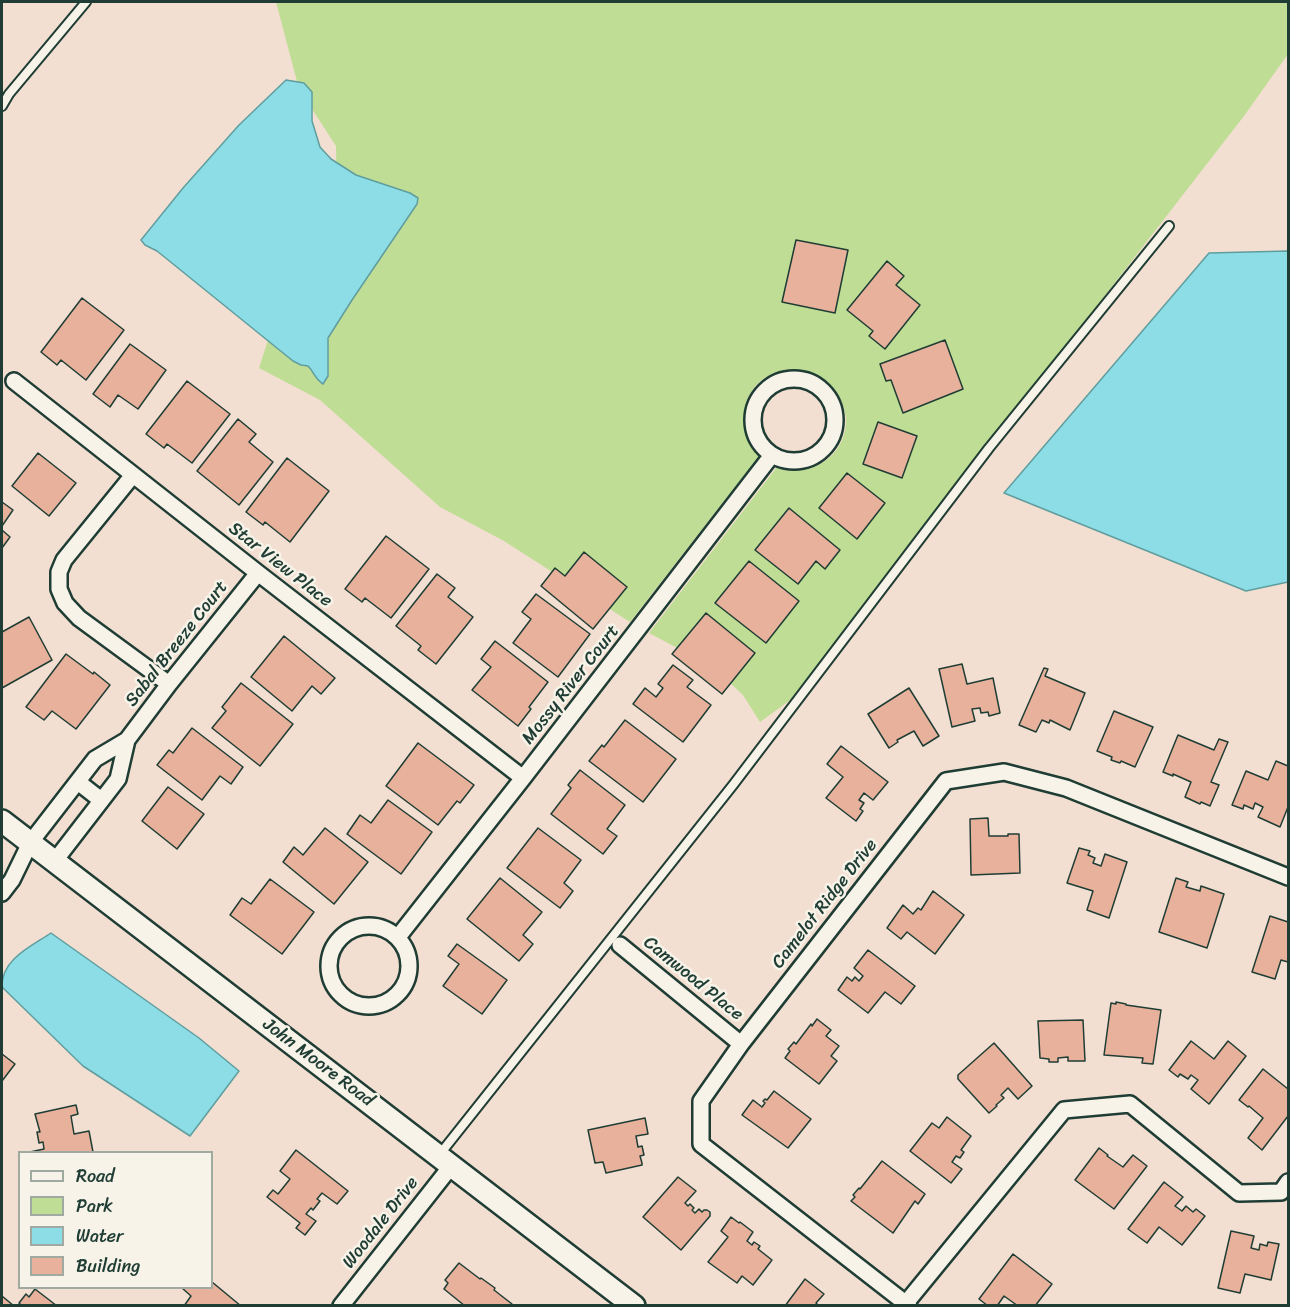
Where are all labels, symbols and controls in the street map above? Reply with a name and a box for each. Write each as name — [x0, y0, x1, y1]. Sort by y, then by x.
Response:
street label: Star View Place — [224, 518, 336, 612]
street label: Sabal Breeze Court — [121, 577, 233, 711]
street label: Mossy River Court — [518, 621, 624, 749]
street label: Camelot Ridge Drive — [768, 835, 882, 973]
street label: Camwood Place — [639, 932, 747, 1026]
street label: John Moore Road — [258, 1014, 378, 1112]
legend — [18, 1151, 213, 1289]
text: Road — [76, 1160, 115, 1192]
street label: Woodale Drive — [338, 1173, 424, 1273]
text: Park — [76, 1190, 113, 1222]
text: Water — [76, 1220, 123, 1252]
text: Building — [76, 1250, 140, 1282]

